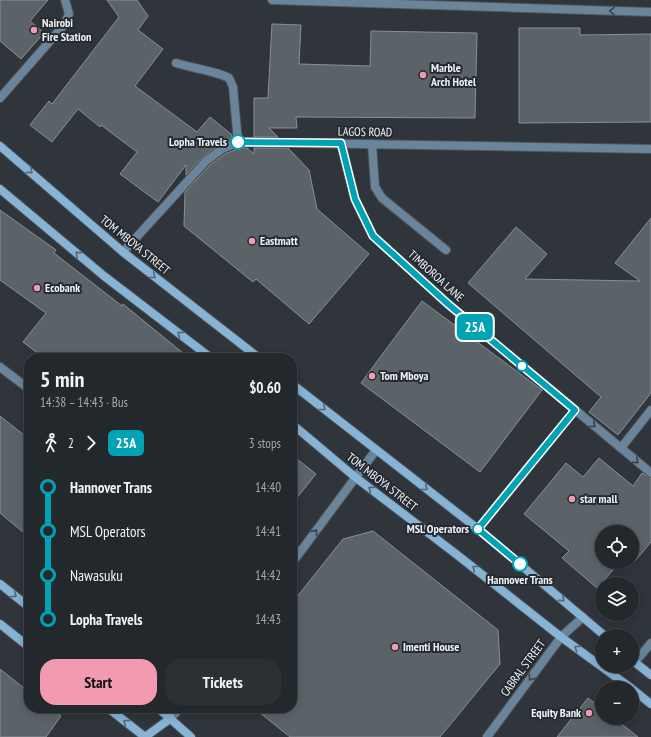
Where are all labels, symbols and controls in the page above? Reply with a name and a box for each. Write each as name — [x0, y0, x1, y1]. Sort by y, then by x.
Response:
one-way arrow — [609, 6, 615, 15]
place label: Nairobi Fire Station — [42, 15, 91, 44]
marker: Nairobi Fire Station — [29, 25, 39, 35]
place label: Marble Arch Hotel — [430, 60, 476, 89]
marker: Marble Arch Hotel — [418, 70, 428, 80]
street label: LAGOS ROAD — [338, 124, 392, 139]
place label: Lopha Travels — [169, 134, 227, 149]
marker: Lopha Travels — [230, 134, 246, 150]
one-way arrow — [25, 166, 32, 173]
street label: TOM MBOYA STREET — [97, 212, 174, 278]
place label: Eastmatt — [260, 233, 298, 248]
marker: Eastmatt — [247, 236, 257, 246]
street label: TIMBOROA LANE — [405, 247, 467, 305]
one-way arrow — [75, 252, 83, 259]
one-way arrow — [149, 271, 156, 278]
place label: Ecobank — [45, 280, 80, 295]
marker: Ecobank — [32, 283, 42, 293]
line badge: 25A — [452, 314, 498, 340]
text: 25A — [465, 318, 485, 336]
one-way arrow — [178, 332, 185, 339]
unlabelled marker — [516, 360, 528, 372]
text: 5 min — [40, 365, 84, 393]
place label: Tom Mboya — [380, 368, 428, 383]
marker: Tom Mboya — [367, 371, 377, 381]
text: $0.60 — [249, 378, 281, 397]
text: 14:38 – 14:43 · Bus — [40, 394, 128, 411]
one-way arrow — [318, 404, 325, 411]
one-way arrow — [588, 421, 596, 428]
icon: walk — [40, 432, 62, 454]
icon: forward — [80, 432, 102, 454]
text: 25A — [116, 434, 136, 452]
text: 2 — [68, 435, 74, 452]
text: 3 stops — [249, 435, 281, 452]
street label: TOM MBOYA STREET — [344, 449, 421, 514]
one-way arrow — [631, 456, 638, 463]
text: Hannover Trans — [70, 478, 152, 497]
text: 14:40 — [255, 479, 281, 496]
one-way arrow — [421, 483, 428, 490]
one-way arrow — [369, 487, 376, 494]
place label: star mall — [580, 491, 617, 506]
marker: star mall — [567, 494, 577, 504]
place label: MSL Operators — [407, 521, 469, 536]
text: MSL Operators — [70, 522, 146, 541]
text: 14:41 — [255, 523, 281, 540]
marker: MSL Operators — [472, 523, 484, 535]
map controls — [595, 525, 639, 725]
button: locate — [595, 525, 639, 569]
one-way arrow — [310, 529, 317, 536]
marker: Hannover Trans — [512, 556, 528, 572]
text: Nawasuku — [70, 566, 123, 585]
one-way arrow — [472, 566, 479, 573]
text: 14:42 — [255, 567, 281, 584]
place label: Hannover Trans — [487, 572, 553, 587]
button: layers — [595, 577, 639, 621]
one-way arrow — [10, 591, 17, 598]
one-way arrow — [557, 595, 565, 602]
text: Lopha Travels — [70, 610, 143, 629]
text: 14:43 — [255, 611, 281, 628]
button: + — [595, 629, 639, 673]
street label: CABRAL STREET — [497, 636, 549, 699]
place label: Imenti House — [403, 639, 459, 654]
marker: Imenti House — [390, 642, 400, 652]
one-way arrow — [574, 645, 581, 653]
button: Start — [40, 659, 157, 705]
button: Tickets — [165, 659, 281, 705]
one-way arrow — [528, 673, 535, 680]
button: − — [595, 681, 639, 725]
place label: Equity Bank — [531, 705, 581, 720]
marker: Equity Bank — [584, 708, 594, 718]
one-way arrow — [124, 720, 131, 727]

